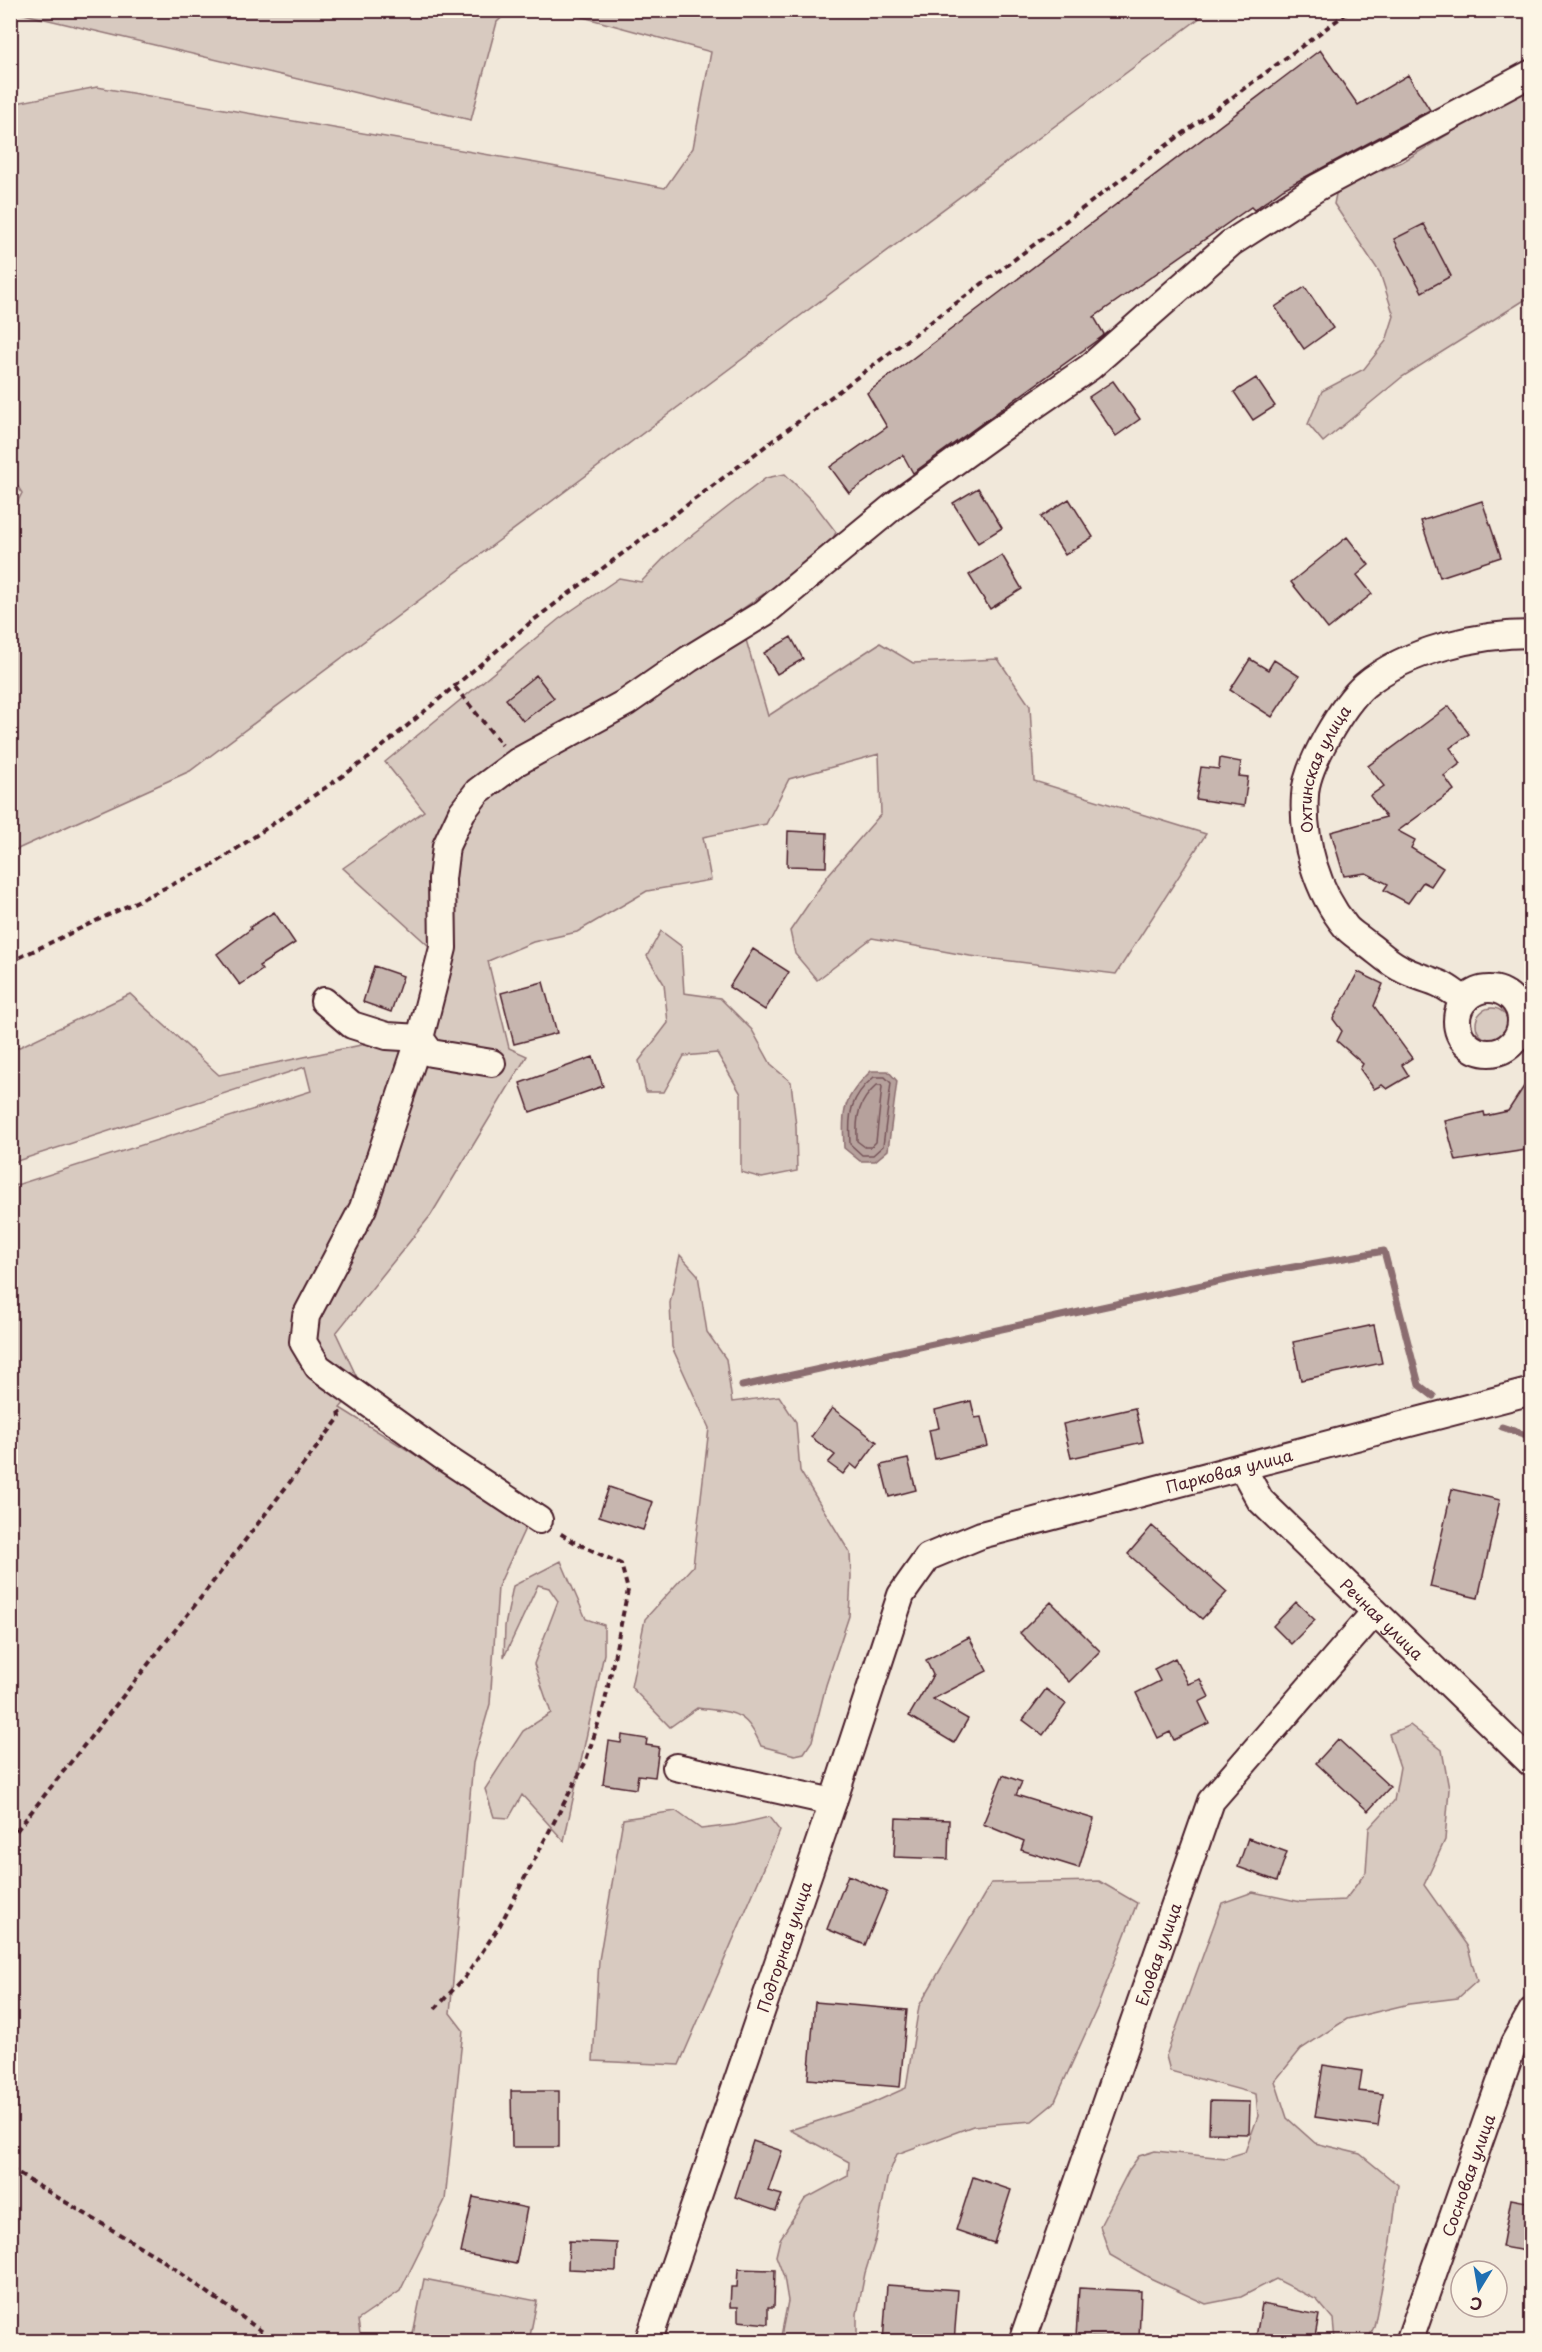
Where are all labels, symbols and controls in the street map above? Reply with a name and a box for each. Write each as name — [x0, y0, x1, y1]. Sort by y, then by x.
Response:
street label: Охтинская улица — [1293, 700, 1356, 835]
street label: Парковая улица — [1163, 1442, 1295, 1498]
street label: Речная улица — [1335, 1572, 1429, 1665]
street label: Подгорная улица — [750, 1878, 817, 2015]
street label: Еловая улица — [1128, 1899, 1187, 2009]
street label: Сосновая улица — [1435, 2110, 1500, 2240]
north arrow — [1449, 2259, 1509, 2319]
text: С — [1468, 2292, 1484, 2318]

